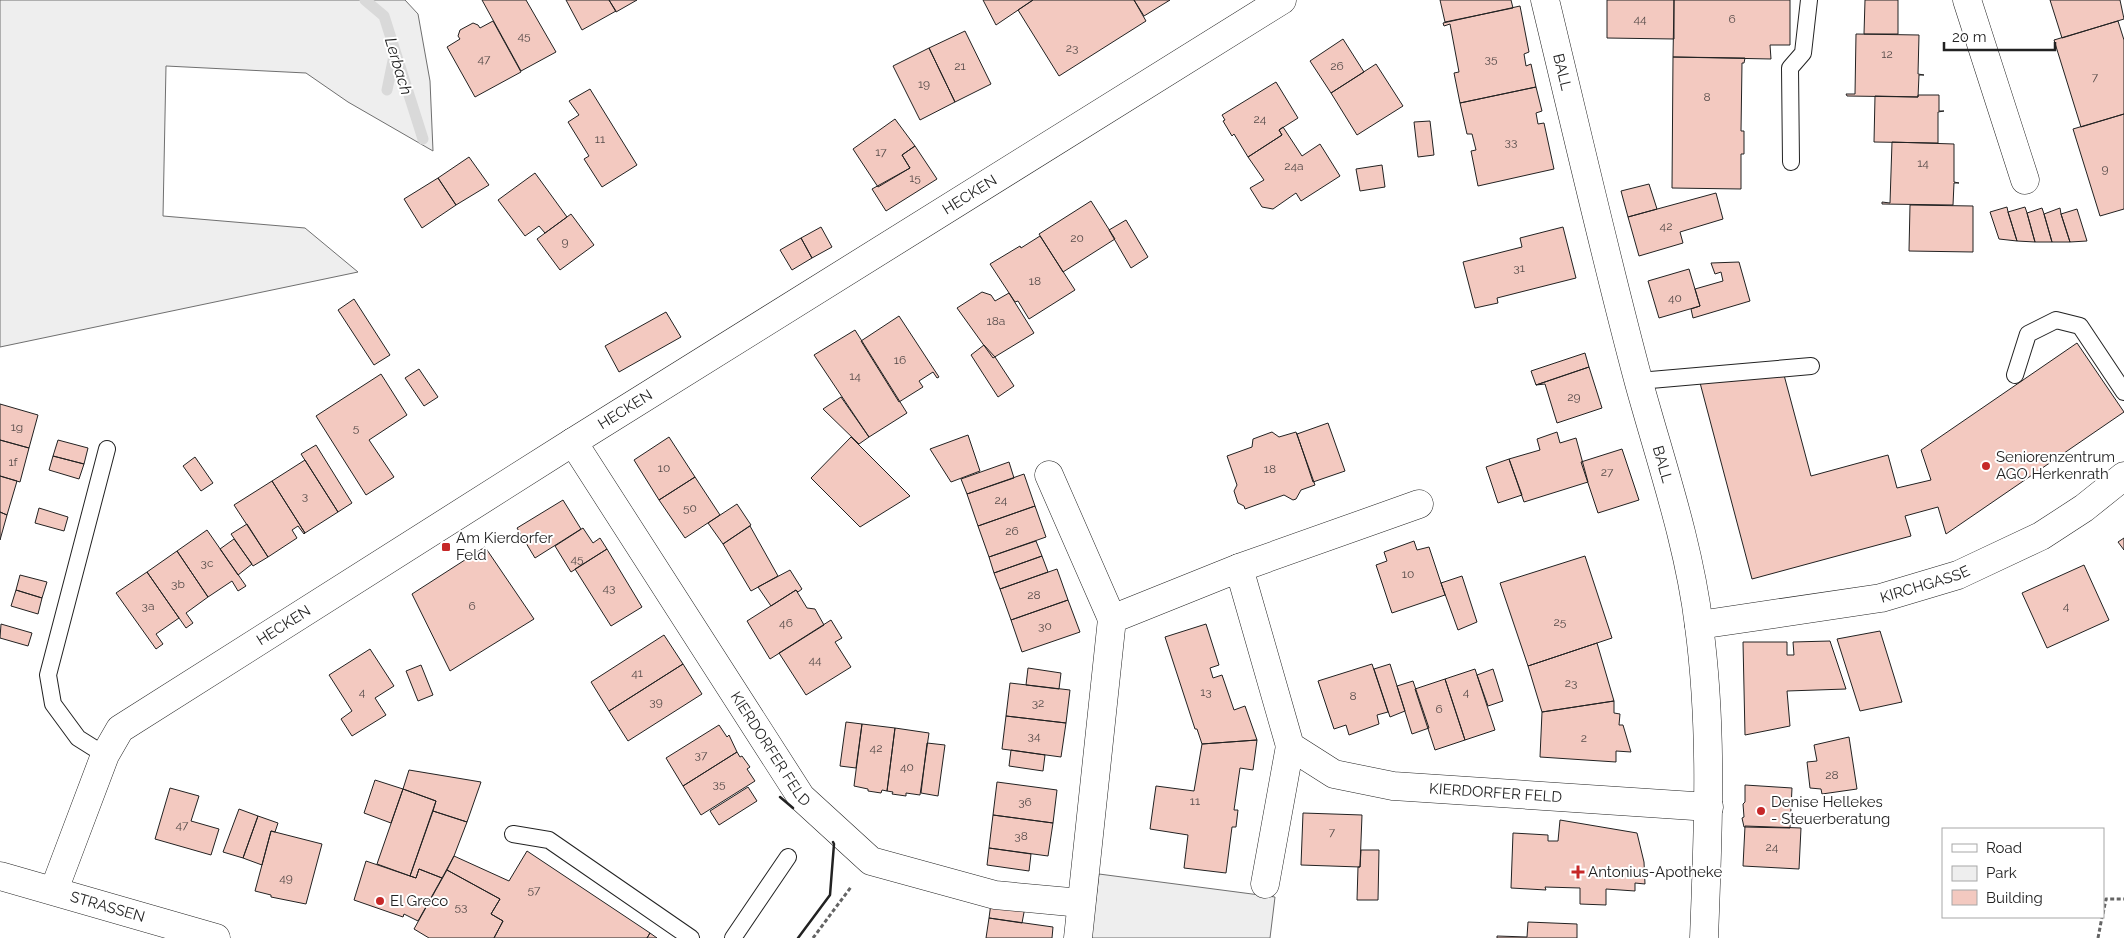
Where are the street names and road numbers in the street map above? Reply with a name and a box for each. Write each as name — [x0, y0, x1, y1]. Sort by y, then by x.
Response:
street label: BALL — [1549, 52, 1575, 93]
street label: HECKEN — [939, 171, 1000, 218]
street label: HECKEN — [595, 386, 656, 433]
street label: BALL — [1649, 444, 1676, 485]
street label: KIRCHGASSE — [1878, 562, 1973, 607]
street label: HECKEN — [253, 602, 314, 649]
street label: KIERDORFER FELD — [727, 688, 814, 810]
street label: KIERDORFER FELD — [1429, 779, 1563, 806]
street label: STRASSEN — [68, 888, 147, 926]

